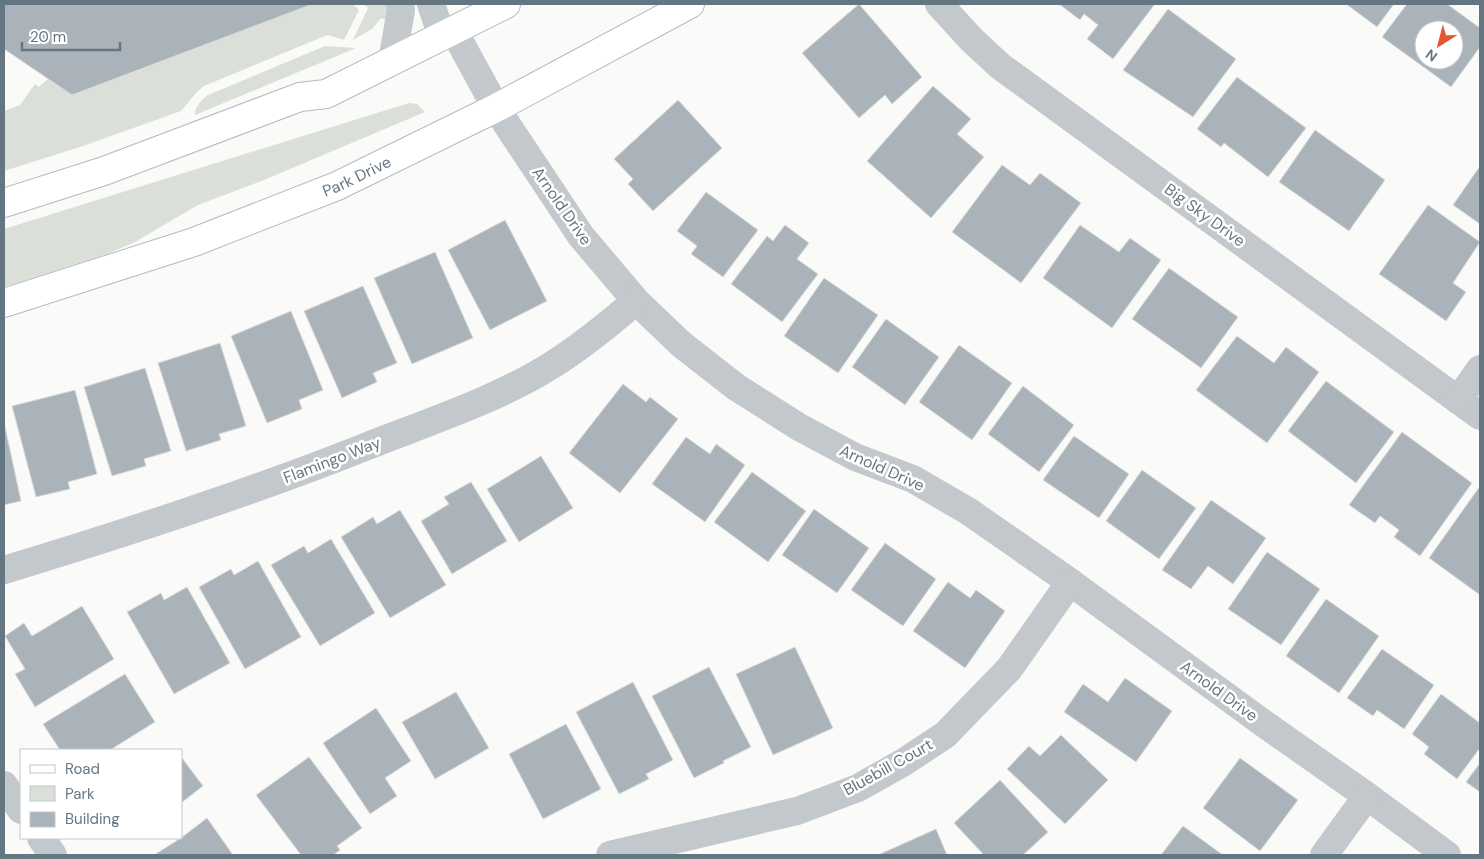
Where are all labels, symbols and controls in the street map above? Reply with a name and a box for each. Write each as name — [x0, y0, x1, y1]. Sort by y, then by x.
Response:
scale bar — [22, 20, 120, 52]
north arrow — [1414, 20, 1464, 70]
text: 20 m — [30, 27, 66, 47]
text: N — [1422, 45, 1441, 66]
street label: Park Drive — [319, 151, 394, 201]
street label: Arnold Drive — [527, 163, 597, 249]
street label: Big Sky Drive — [1160, 179, 1250, 251]
street label: Flamingo Way — [280, 432, 384, 488]
street label: Arnold Drive — [836, 440, 928, 496]
street label: Arnold Drive — [1176, 656, 1262, 726]
street label: Bluebill Court — [840, 734, 936, 800]
legend — [20, 749, 182, 839]
text: Road — [65, 759, 100, 779]
text: Park — [65, 784, 95, 804]
text: Building — [65, 809, 120, 829]

